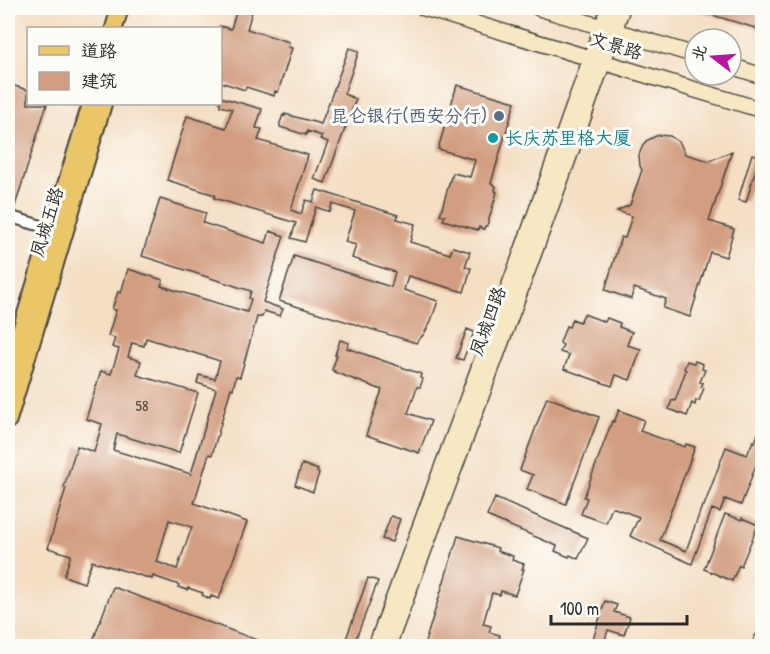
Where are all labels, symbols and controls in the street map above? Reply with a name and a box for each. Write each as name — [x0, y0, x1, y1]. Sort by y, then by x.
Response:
street label: 文景路 — [587, 26, 646, 65]
legend — [27, 27, 222, 105]
north arrow — [683, 27, 743, 87]
text: 道路 — [81, 38, 117, 63]
text: 北 — [686, 42, 712, 63]
text: 建筑 — [81, 68, 117, 93]
place label: 昆仑银行(西安分行) — [330, 103, 487, 128]
marker: 昆仑银行(西安分行) — [492, 109, 506, 123]
place label: 长庆苏里格大厦 — [505, 125, 631, 150]
marker: 长庆苏里格大厦 — [486, 131, 500, 145]
street label: 凤城五路 — [24, 184, 69, 260]
street label: 凤城四路 — [463, 283, 512, 359]
house number: 58 — [136, 395, 148, 416]
scale bar — [551, 588, 688, 626]
text: 100 m — [560, 596, 599, 621]

